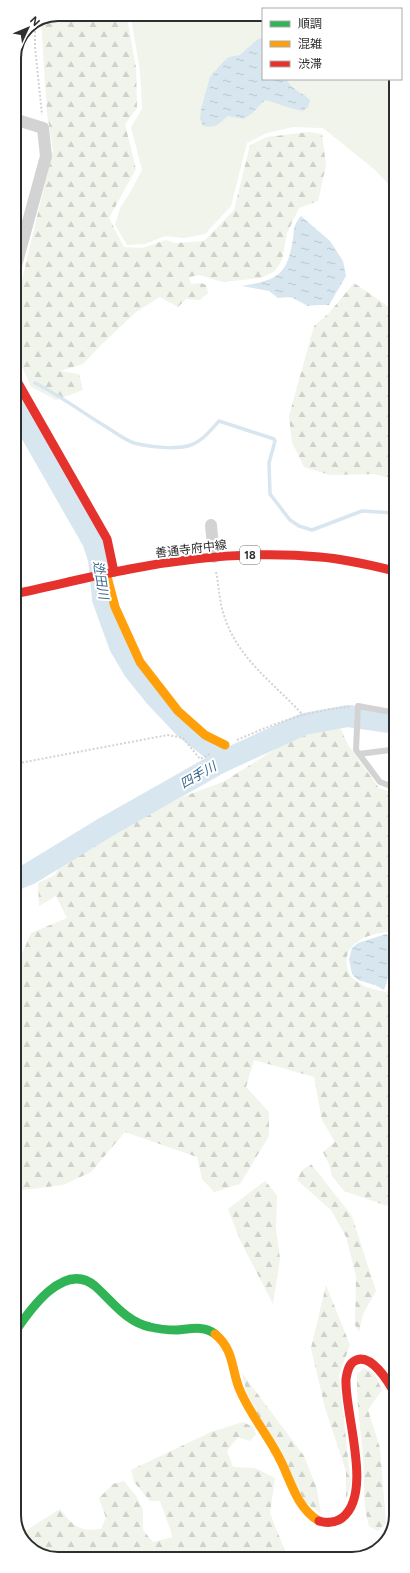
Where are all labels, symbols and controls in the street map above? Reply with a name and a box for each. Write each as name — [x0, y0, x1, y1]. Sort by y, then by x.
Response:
north arrow — [8, 8, 48, 48]
legend — [262, 8, 402, 80]
text: N — [27, 14, 42, 29]
text: 順調 — [298, 17, 322, 31]
text: 混雑 — [298, 37, 322, 51]
text: 渋滞 — [298, 57, 322, 71]
street label: 善通寺府中線 — [154, 538, 228, 560]
road number: 18 — [240, 546, 260, 564]
water label: 迯田川 — [91, 560, 112, 602]
water label: 四手川 — [177, 758, 220, 791]

